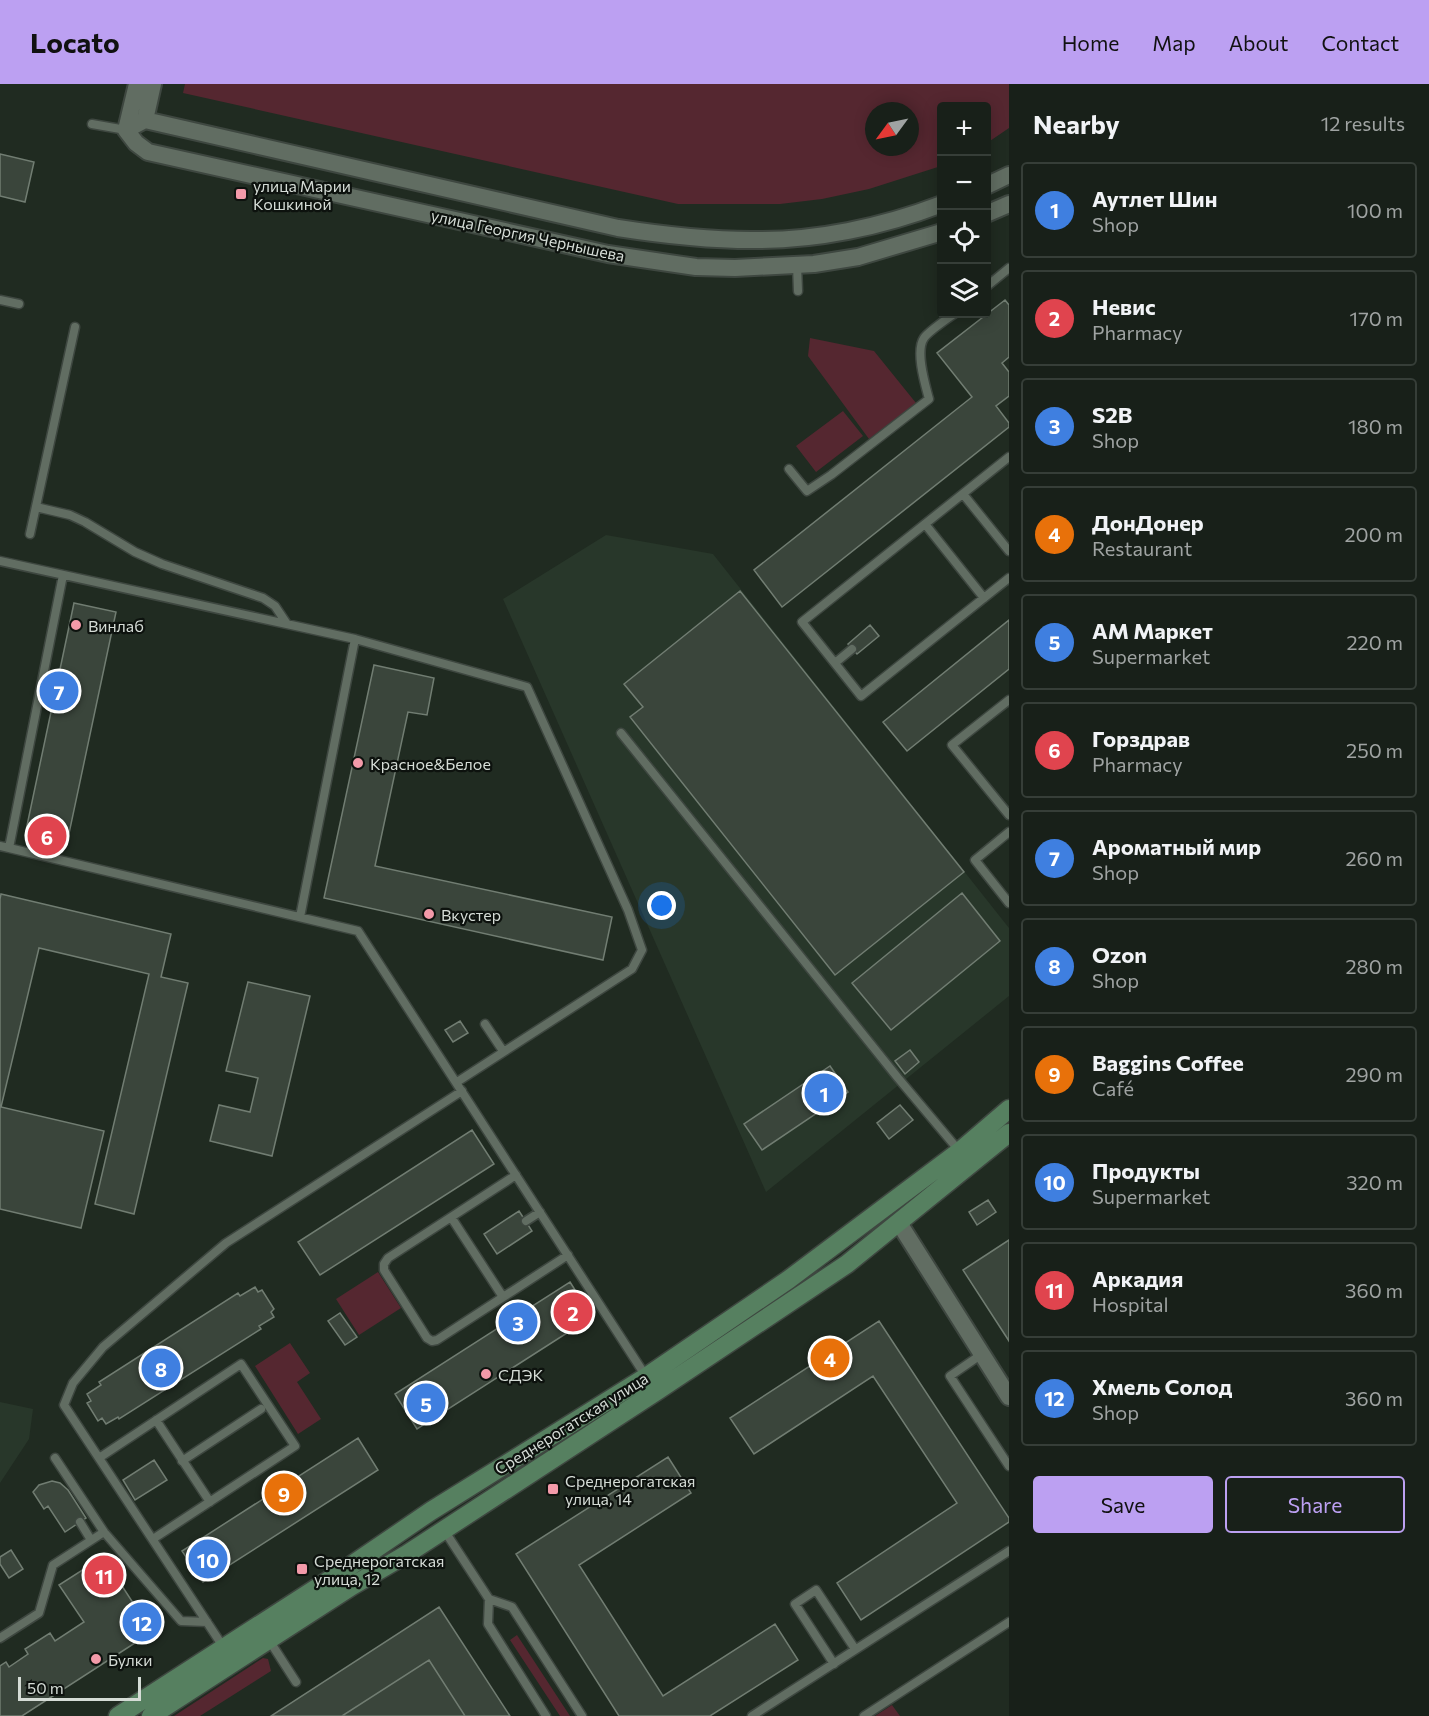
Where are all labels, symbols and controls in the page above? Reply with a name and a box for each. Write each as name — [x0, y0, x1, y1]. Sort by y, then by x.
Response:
text: Locato — [30, 25, 120, 59]
text: Home — [1062, 30, 1119, 55]
text: Map — [1152, 30, 1196, 55]
text: About — [1229, 30, 1288, 55]
text: Contact — [1321, 30, 1399, 55]
north arrow — [865, 102, 919, 156]
map controls — [937, 102, 991, 318]
button: + — [937, 102, 991, 156]
text: Nearby — [1033, 108, 1120, 139]
text: 12 results — [1321, 111, 1405, 135]
button: − — [937, 156, 991, 210]
place label: улица Марии Кошкиной — [253, 176, 351, 213]
text: Аутлет Шин — [1092, 185, 1217, 212]
marker: улица Марии Кошкиной — [234, 187, 248, 201]
text: 1 — [1050, 198, 1059, 222]
text: 100 m — [1347, 198, 1403, 222]
street label: улица Георгия Чернышева — [429, 205, 627, 265]
button: locate — [937, 210, 991, 264]
text: Shop — [1092, 212, 1139, 236]
button: layers — [937, 264, 991, 318]
text: Невис — [1092, 293, 1156, 320]
text: 2 — [1049, 306, 1060, 330]
text: 170 m — [1350, 306, 1403, 330]
text: Pharmacy — [1092, 320, 1183, 344]
text: S2B — [1092, 401, 1132, 428]
text: 3 — [1049, 414, 1060, 438]
text: 180 m — [1348, 414, 1403, 438]
text: Shop — [1092, 428, 1139, 452]
text: ДонДонер — [1092, 509, 1204, 536]
text: 4 — [1048, 522, 1061, 546]
text: 200 m — [1345, 522, 1403, 546]
text: Restaurant — [1092, 536, 1192, 560]
place label: Винлаб — [88, 616, 144, 635]
text: АМ Маркет — [1092, 617, 1213, 644]
marker: Винлаб — [69, 618, 83, 632]
text: 5 — [1049, 630, 1060, 654]
text: 220 m — [1347, 630, 1403, 654]
text: Supermarket — [1092, 644, 1210, 668]
pin: 7 — [40, 668, 78, 714]
text: Горздрав — [1092, 725, 1190, 752]
text: 6 — [1048, 738, 1061, 762]
text: 250 m — [1346, 738, 1403, 762]
text: Pharmacy — [1092, 752, 1183, 776]
place label: Красное&Белое — [370, 754, 491, 773]
marker: Красное&Белое — [351, 756, 365, 770]
pin: 6 — [28, 814, 66, 858]
text: Ароматный мир — [1092, 833, 1261, 860]
text: 7 — [1049, 846, 1060, 870]
text: 260 m — [1345, 846, 1403, 870]
text: Shop — [1092, 860, 1139, 884]
your location — [647, 891, 676, 920]
place label: Вкустер — [441, 905, 501, 924]
marker: Вкустер — [422, 907, 436, 921]
text: Ozon — [1092, 941, 1147, 968]
text: 8 — [1048, 954, 1061, 978]
text: 280 m — [1345, 954, 1403, 978]
text: Shop — [1092, 968, 1139, 992]
text: Baggins Coffee — [1092, 1049, 1244, 1076]
text: 9 — [1048, 1062, 1061, 1086]
text: 290 m — [1345, 1062, 1403, 1086]
pin: 1 — [804, 1070, 844, 1116]
text: Café — [1092, 1076, 1134, 1100]
text: Продукты — [1092, 1157, 1200, 1184]
text: 10 — [1043, 1170, 1066, 1194]
text: 320 m — [1346, 1170, 1403, 1194]
text: Supermarket — [1092, 1184, 1210, 1208]
text: Аркадия — [1092, 1265, 1183, 1292]
text: 11 — [1045, 1278, 1064, 1302]
text: 360 m — [1345, 1278, 1403, 1302]
pin: 2 — [554, 1290, 592, 1334]
text: Hospital — [1092, 1292, 1169, 1316]
pin: 3 — [498, 1300, 538, 1344]
pin: 4 — [810, 1336, 850, 1380]
pin: 8 — [142, 1346, 180, 1390]
place label: СДЭК — [498, 1365, 543, 1384]
marker: СДЭК — [479, 1367, 493, 1381]
street label: Среднерогатская улица — [491, 1368, 651, 1478]
text: Хмель Солод — [1092, 1373, 1232, 1400]
pin: 5 — [406, 1380, 446, 1426]
text: 12 — [1044, 1386, 1065, 1410]
text: 360 m — [1345, 1386, 1403, 1410]
text: Shop — [1092, 1400, 1139, 1424]
pin: 9 — [264, 1470, 304, 1516]
place label: Среднерогатская улица, 14 — [565, 1471, 695, 1508]
button: Save — [1033, 1476, 1213, 1533]
button: Share — [1225, 1476, 1405, 1533]
marker: Среднерогатская улица, 14 — [546, 1482, 560, 1496]
pin: 10 — [188, 1536, 228, 1582]
place label: Среднерогатская улица, 12 — [314, 1551, 444, 1588]
pin: 11 — [84, 1552, 124, 1598]
marker: Среднерогатская улица, 12 — [295, 1562, 309, 1576]
pin: 12 — [122, 1600, 162, 1644]
place label: Булки — [108, 1650, 152, 1669]
marker: Булки — [89, 1652, 103, 1666]
scale bar — [18, 1674, 141, 1702]
text: 50 m — [27, 1678, 64, 1697]

